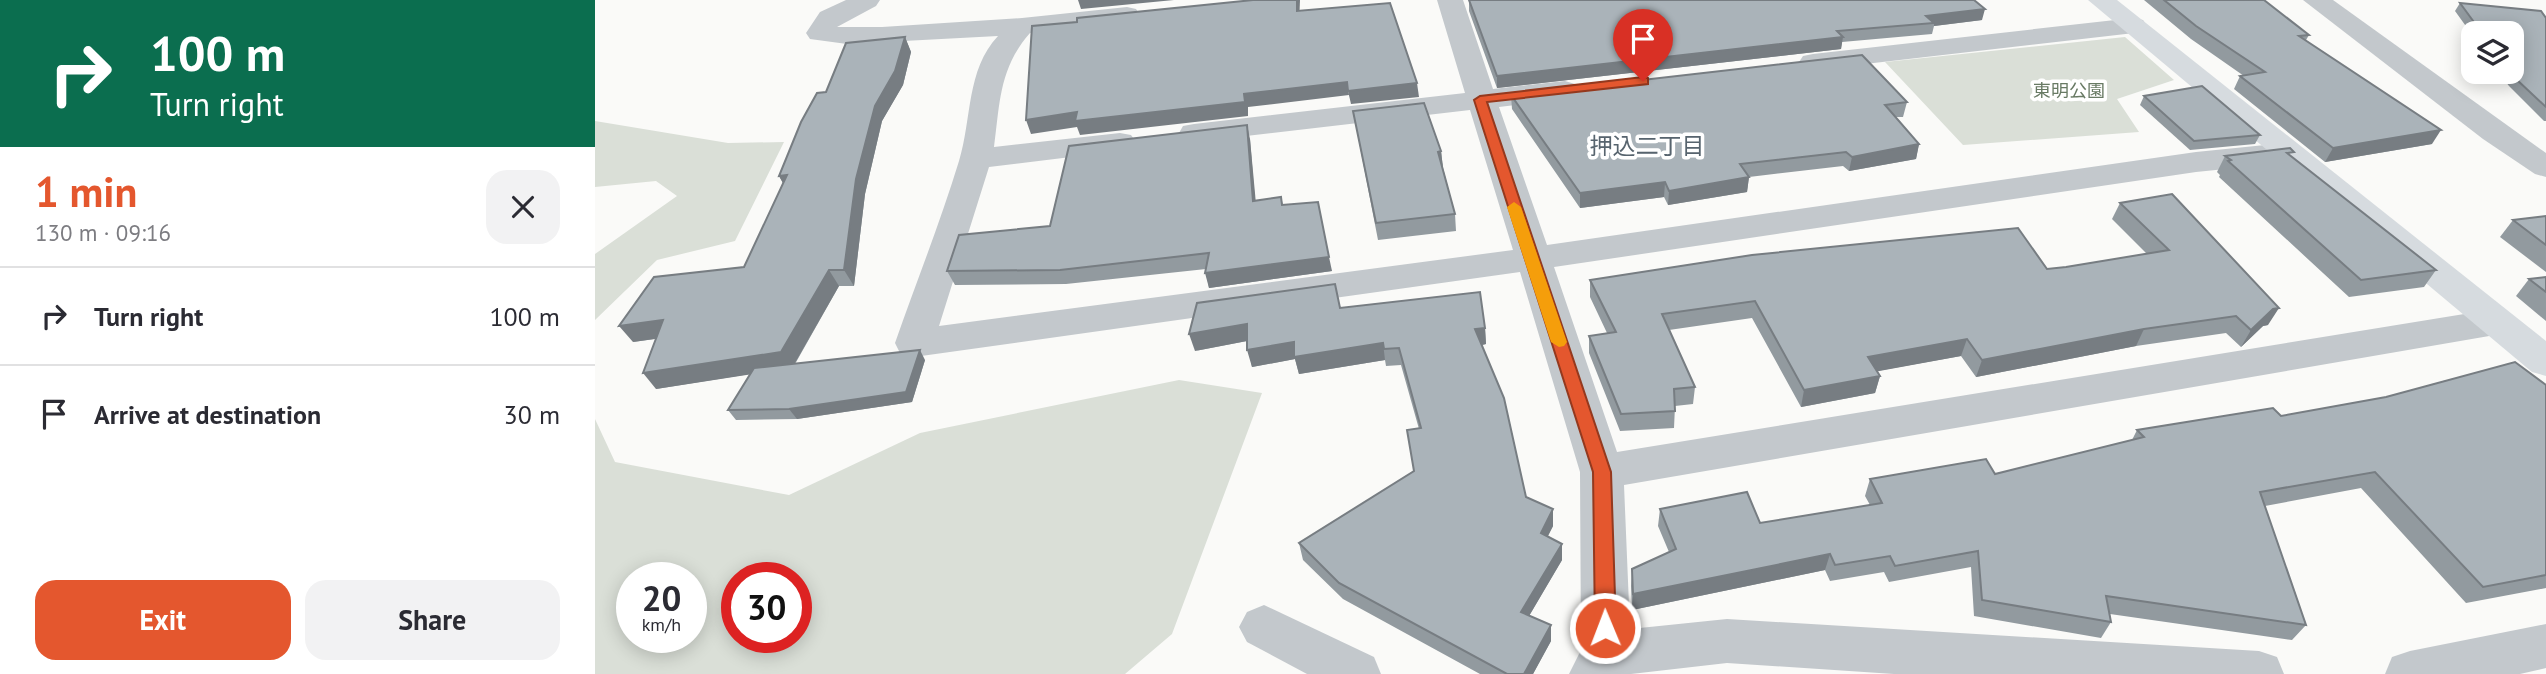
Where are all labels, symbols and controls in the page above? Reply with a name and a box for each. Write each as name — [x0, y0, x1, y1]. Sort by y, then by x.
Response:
pin — [1613, 9, 1673, 81]
icon: arrive — [1624, 20, 1662, 58]
text: 100 m — [150, 21, 285, 85]
map controls — [2461, 21, 2524, 84]
button: layers — [2461, 21, 2524, 84]
icon: right — [35, 28, 126, 119]
park label: 東明公園 — [2033, 79, 2105, 102]
text: Turn right — [150, 83, 284, 125]
district label: 押込二丁目 — [1590, 131, 1705, 160]
text: 1 min — [35, 164, 137, 219]
button: close — [486, 170, 560, 244]
text: 130 m · 09:16 — [35, 218, 171, 247]
icon: right — [35, 297, 73, 335]
text: Turn right — [94, 300, 203, 333]
text: 100 m — [489, 300, 560, 333]
icon: arrive — [35, 395, 73, 433]
text: Arrive at destination — [94, 398, 321, 431]
text: 30 m — [504, 398, 560, 431]
speed limit sign: 30 — [721, 562, 812, 653]
text: 20 — [642, 575, 681, 621]
button: Exit — [35, 580, 291, 660]
button: Share — [305, 580, 560, 660]
position arrow — [1568, 591, 1642, 665]
text: km/h — [642, 613, 681, 636]

